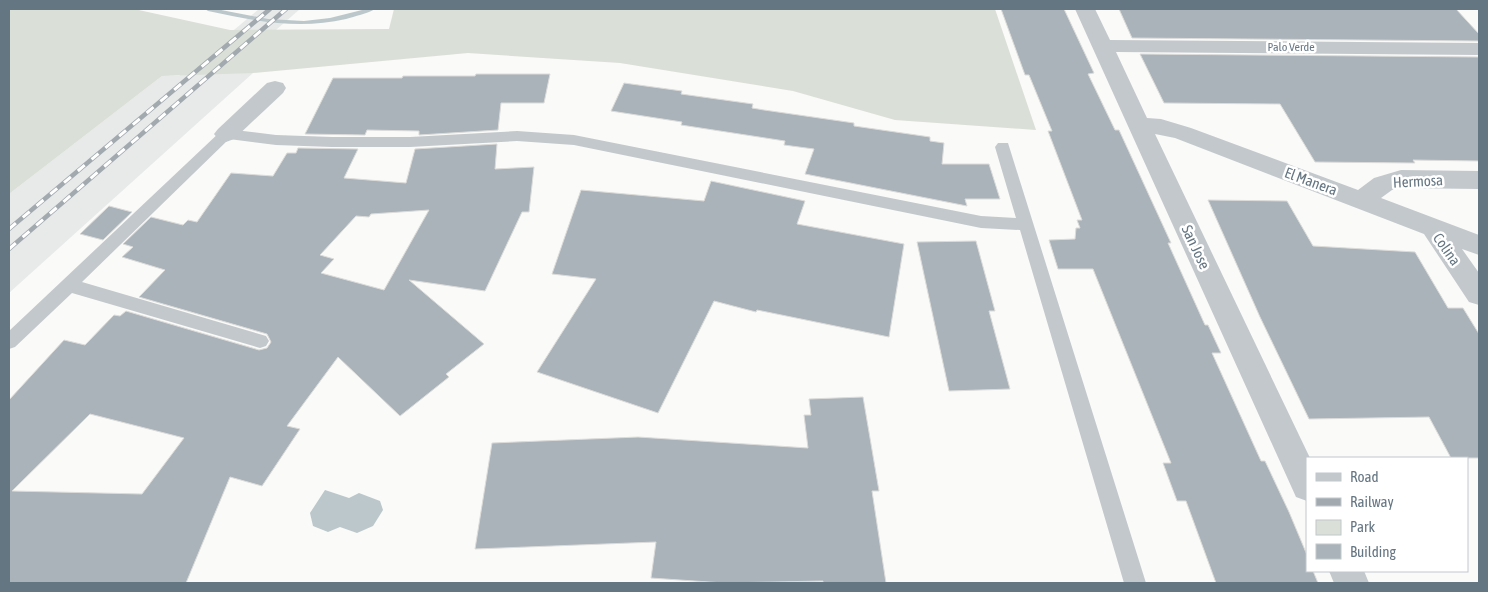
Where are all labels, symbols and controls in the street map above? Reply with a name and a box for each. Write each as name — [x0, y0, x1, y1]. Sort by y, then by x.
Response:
street label: Palo Verde — [1267, 40, 1315, 54]
street label: El Manera — [1282, 164, 1340, 198]
street label: Hermosa — [1393, 171, 1443, 191]
street label: San Jose — [1178, 222, 1214, 272]
street label: Colina — [1430, 230, 1464, 268]
legend — [1306, 457, 1468, 572]
text: Road — [1350, 468, 1379, 485]
text: Railway — [1350, 493, 1394, 510]
text: Park — [1350, 518, 1375, 535]
text: Building — [1350, 543, 1396, 560]

